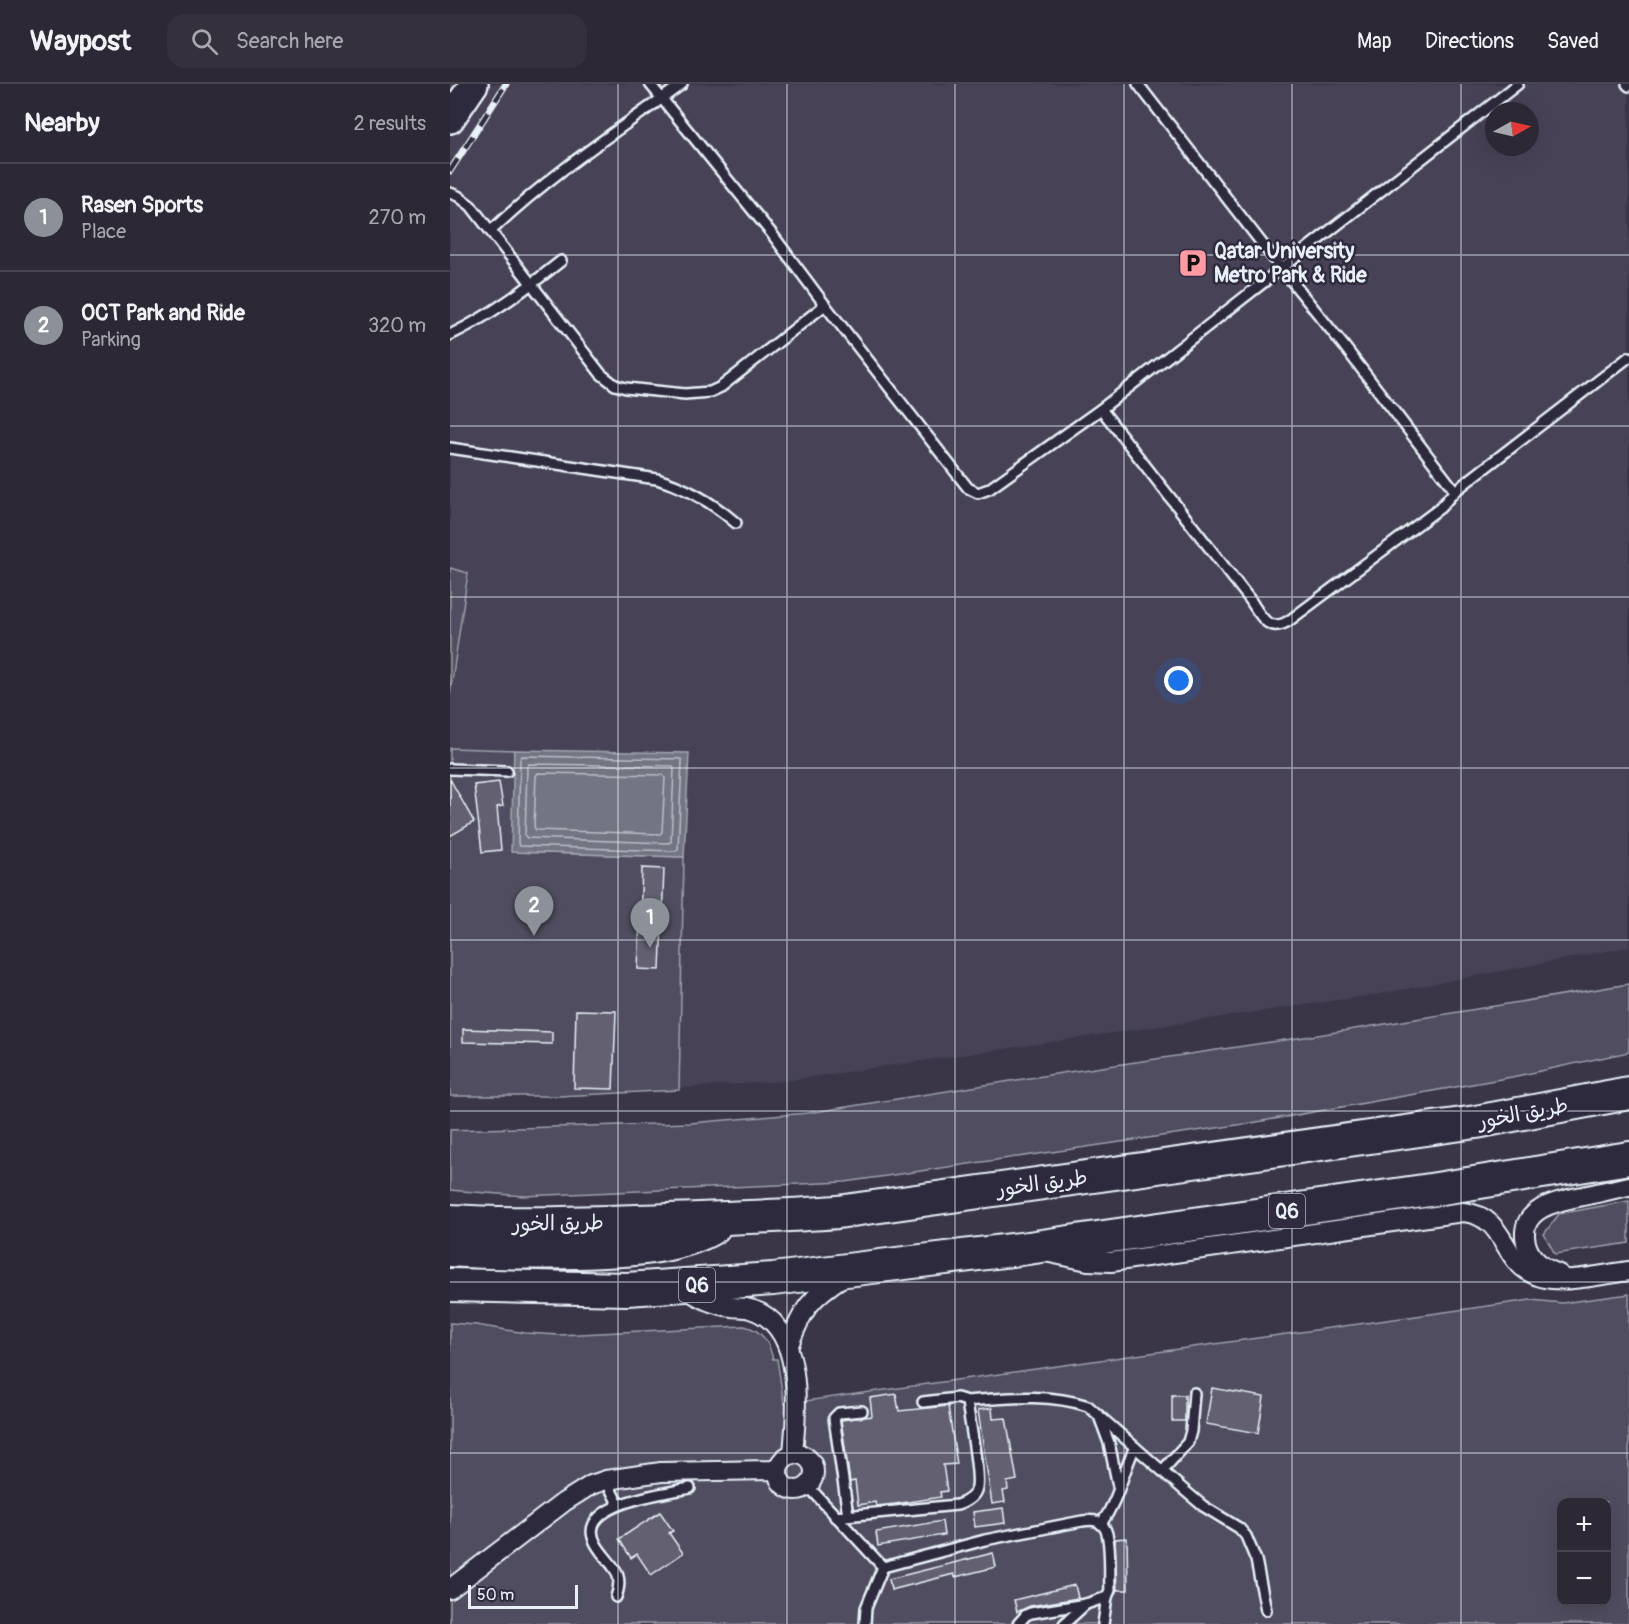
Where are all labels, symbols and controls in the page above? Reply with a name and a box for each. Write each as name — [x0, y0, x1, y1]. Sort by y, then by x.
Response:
search box — [167, 14, 587, 68]
text: Waypost — [30, 24, 131, 59]
icon: search — [188, 25, 221, 58]
text: Search here — [236, 27, 343, 55]
text: Map — [1357, 28, 1392, 55]
text: Directions — [1425, 28, 1514, 55]
text: Saved — [1547, 28, 1599, 55]
north arrow — [1485, 102, 1539, 156]
text: Nearby — [24, 107, 100, 139]
text: 2 results — [354, 111, 426, 136]
text: Rasen Sports — [81, 191, 203, 219]
text: 1 — [40, 205, 47, 230]
text: 270 m — [368, 205, 426, 230]
text: Place — [81, 219, 126, 244]
place label: Qatar University Metro Park & Ride — [1214, 238, 1367, 289]
parking icon: Qatar University Metro Park & Ride — [1177, 247, 1209, 279]
text: OCT Park and Ride — [81, 299, 245, 327]
text: 2 — [38, 313, 49, 338]
text: 320 m — [368, 313, 426, 338]
text: Parking — [81, 327, 141, 352]
your location — [1164, 666, 1193, 695]
pin: 2 — [514, 886, 554, 936]
pin: 1 — [630, 898, 670, 948]
street label: طريق الخور — [1474, 1092, 1571, 1136]
street label: طريق الخور — [993, 1164, 1089, 1203]
road number: Q6 — [1269, 1194, 1305, 1228]
street label: طريق الخور — [510, 1209, 604, 1238]
road number: Q6 — [679, 1268, 715, 1302]
map controls — [1557, 1498, 1611, 1606]
button: + — [1557, 1498, 1611, 1552]
button: − — [1557, 1552, 1611, 1606]
scale bar — [468, 1582, 578, 1610]
text: 50 m — [477, 1585, 514, 1605]

